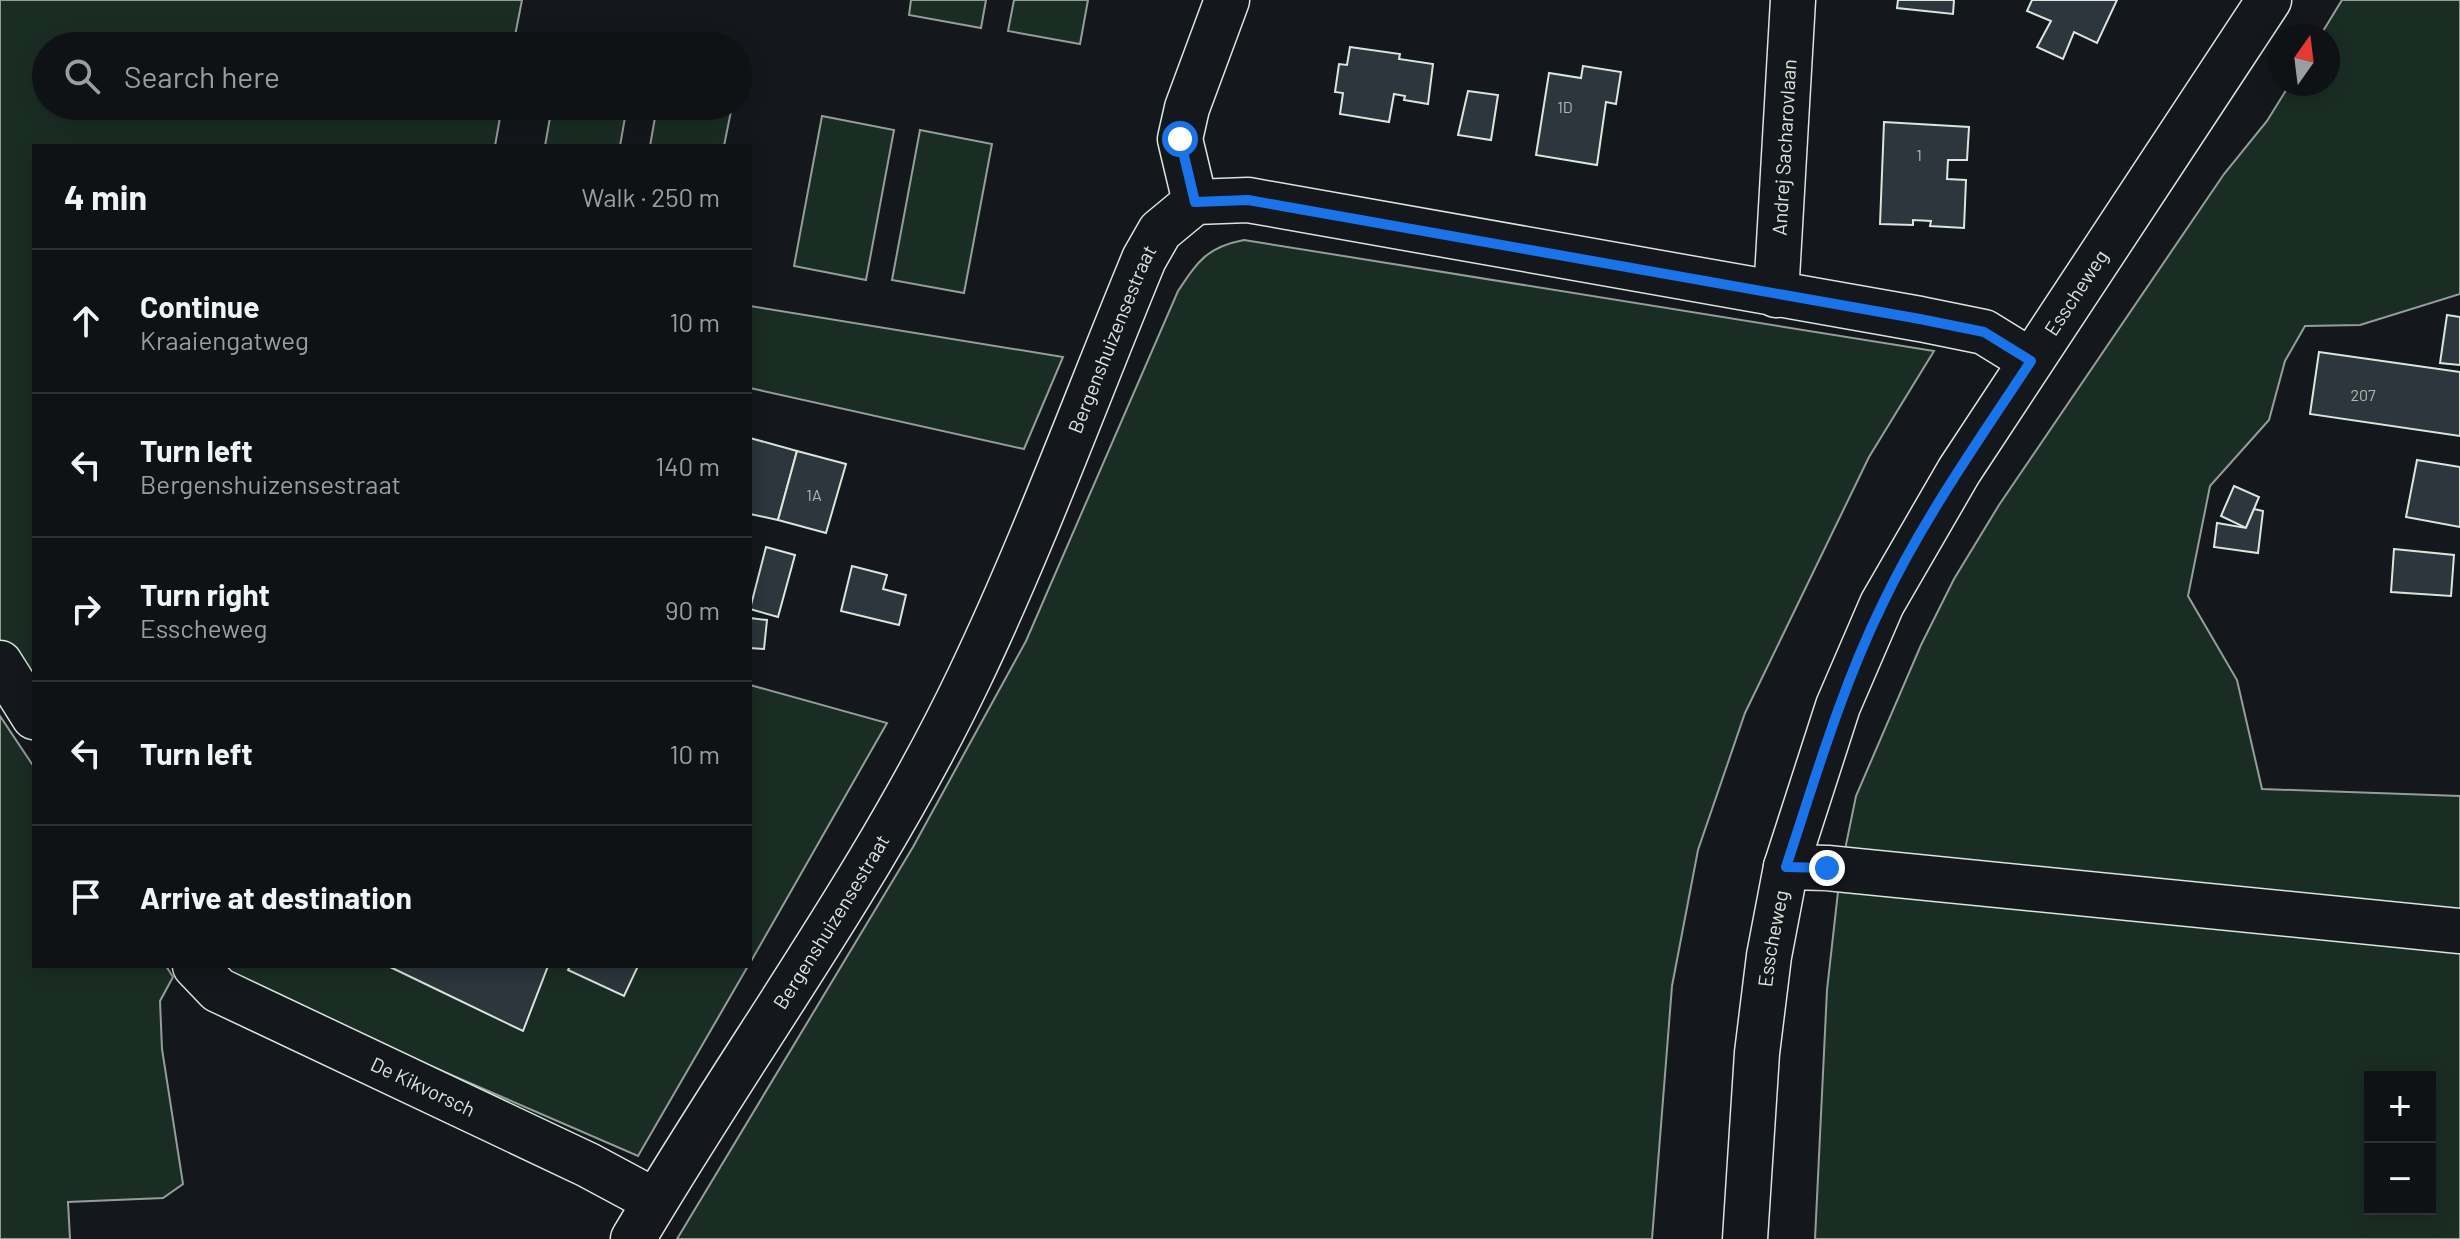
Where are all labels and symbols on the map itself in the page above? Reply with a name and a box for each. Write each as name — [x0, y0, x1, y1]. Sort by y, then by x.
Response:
north arrow — [2268, 24, 2340, 96]
street label: Andrej Sacharovlaan — [1766, 58, 1801, 236]
house number: 1D — [1557, 97, 1573, 116]
route start — [1162, 121, 1198, 157]
house number: 1 — [1916, 145, 1922, 164]
street label: Bergenshuizensestraat — [1062, 240, 1161, 436]
street label: Esscheweg — [2038, 245, 2112, 340]
house number: 207 — [2350, 385, 2376, 404]
house number: 1A — [806, 485, 822, 504]
street label: Bergenshuizensestraat — [767, 830, 894, 1013]
route end — [1809, 850, 1845, 886]
street label: Esscheweg — [1752, 888, 1792, 988]
street label: De Kikvorsch — [367, 1051, 479, 1121]

